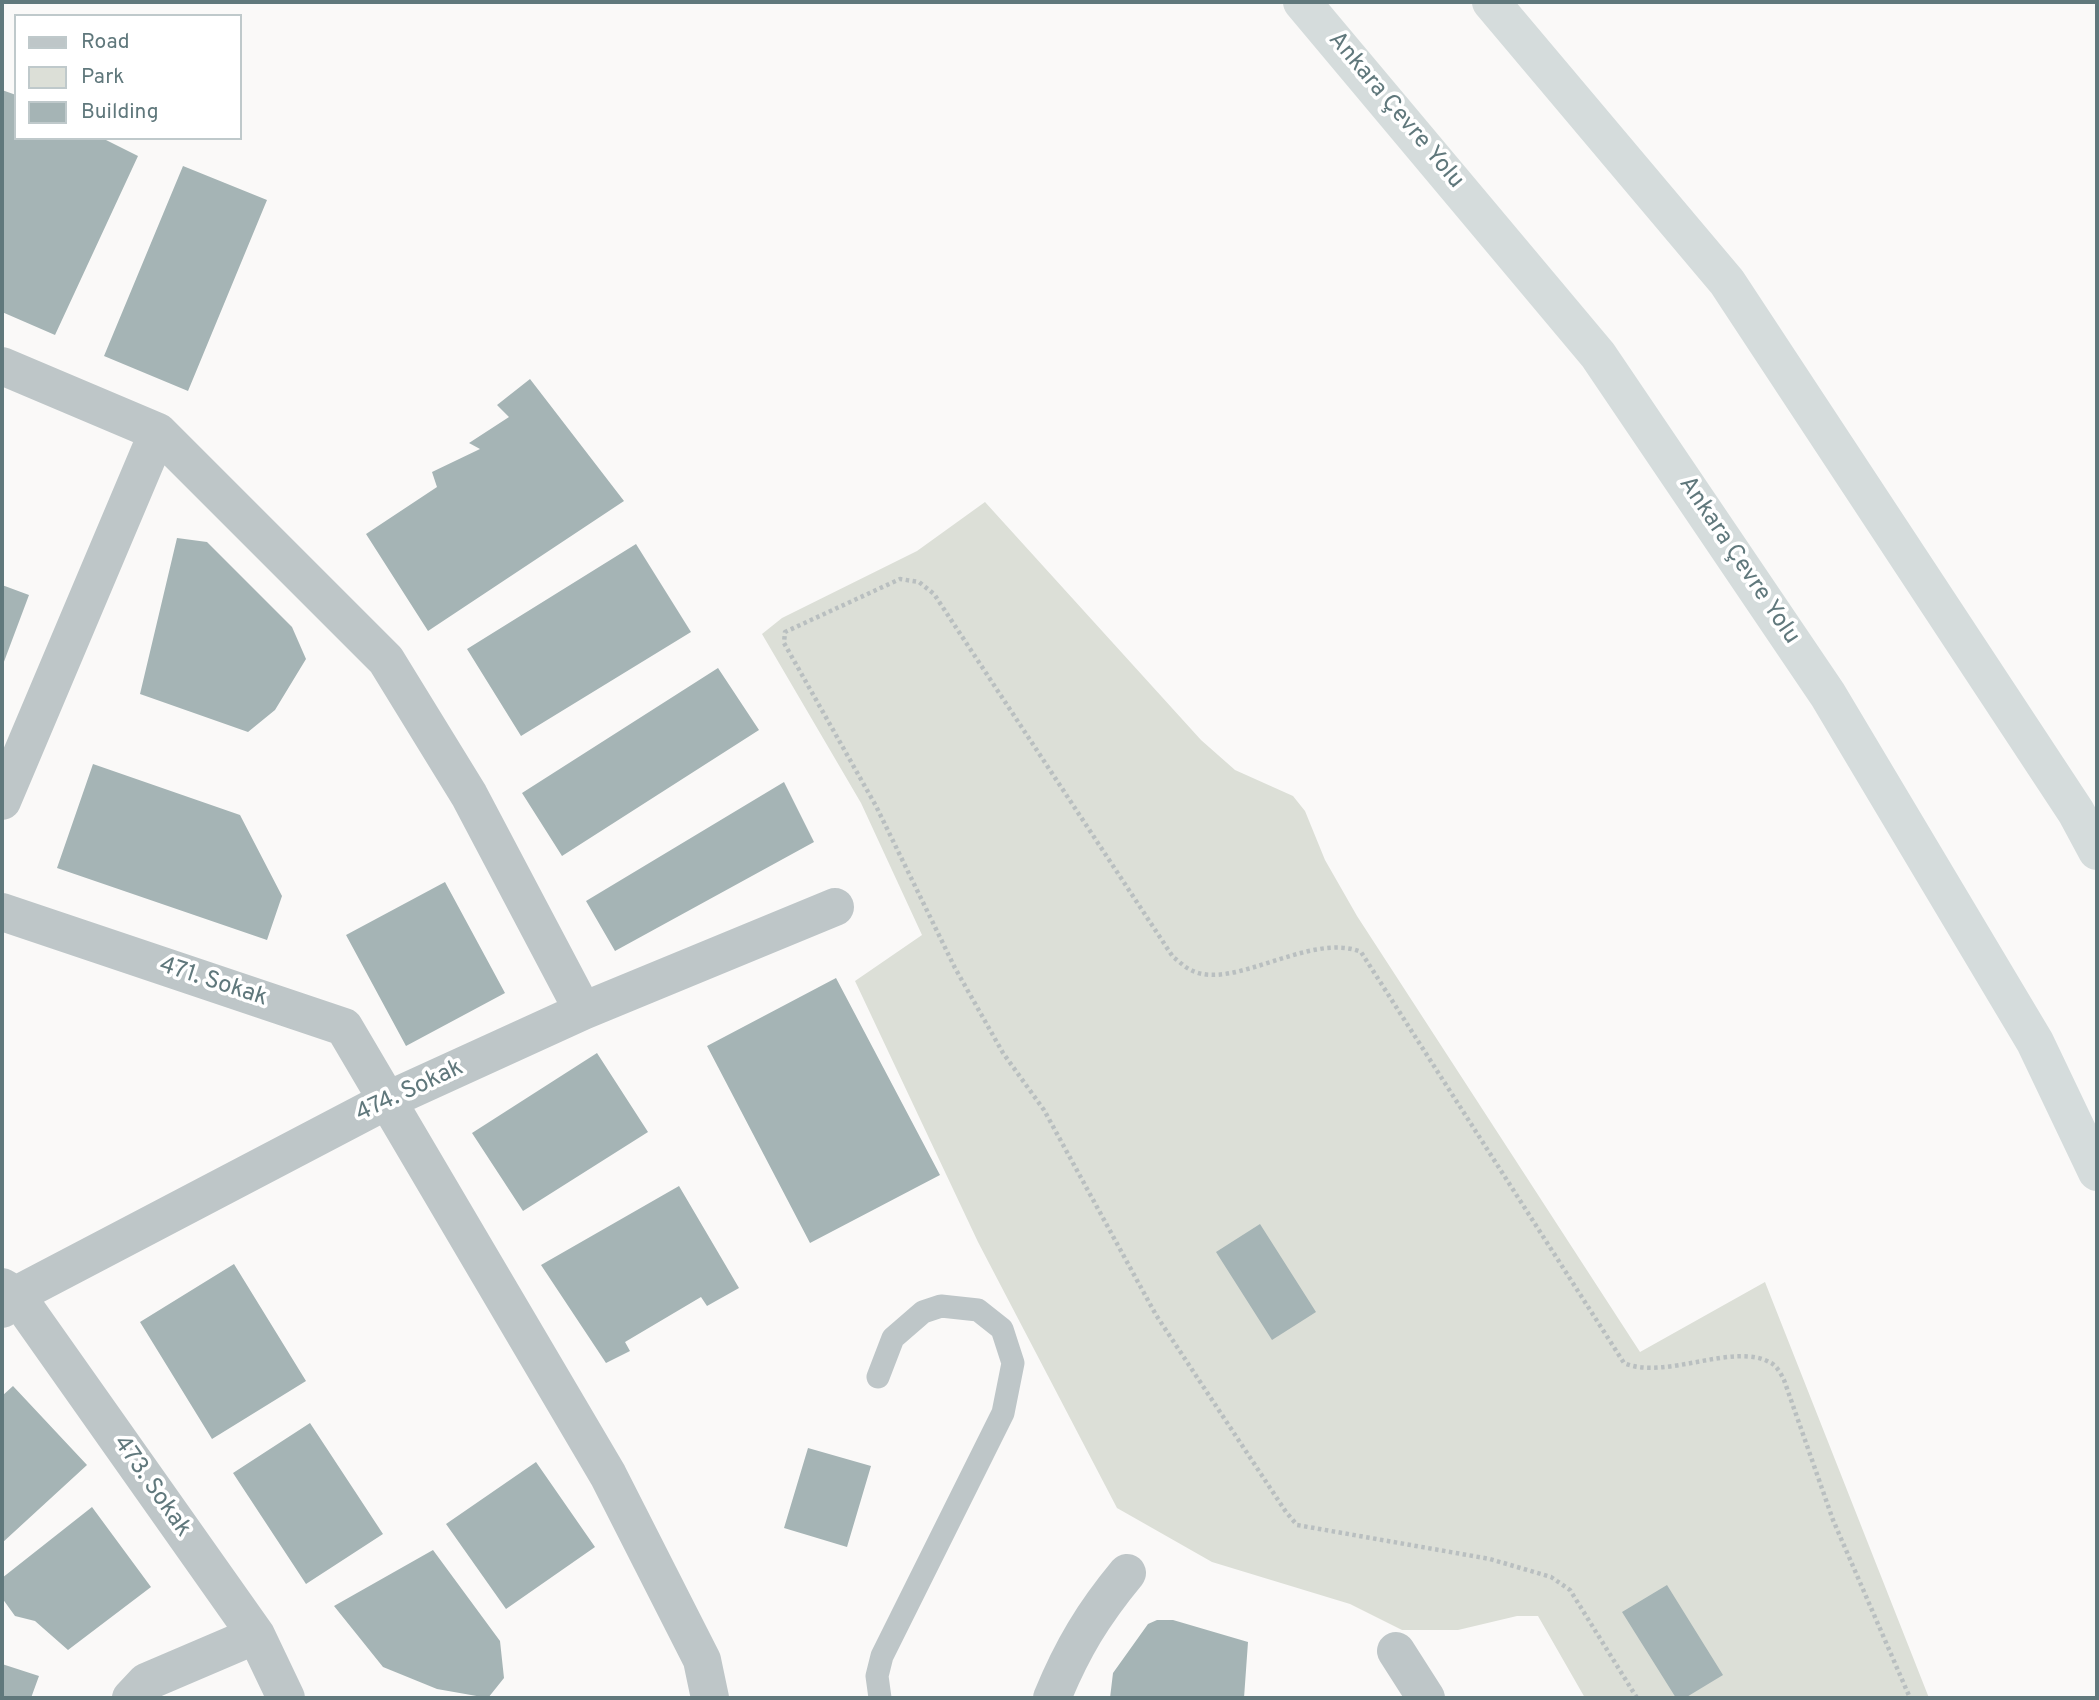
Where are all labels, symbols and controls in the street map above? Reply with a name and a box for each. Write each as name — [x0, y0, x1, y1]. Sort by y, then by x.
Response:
legend — [14, 14, 242, 140]
street label: Ankara Çevre Yolu — [1321, 27, 1469, 195]
text: Road — [81, 29, 130, 56]
text: Park — [81, 64, 124, 91]
text: Building — [81, 99, 159, 126]
street label: Ankara Çevre Yolu — [1671, 472, 1805, 650]
street label: 471. Sokak — [155, 952, 271, 1014]
street label: 474. Sokak — [352, 1055, 468, 1129]
street label: 473. Sokak — [106, 1431, 196, 1543]

